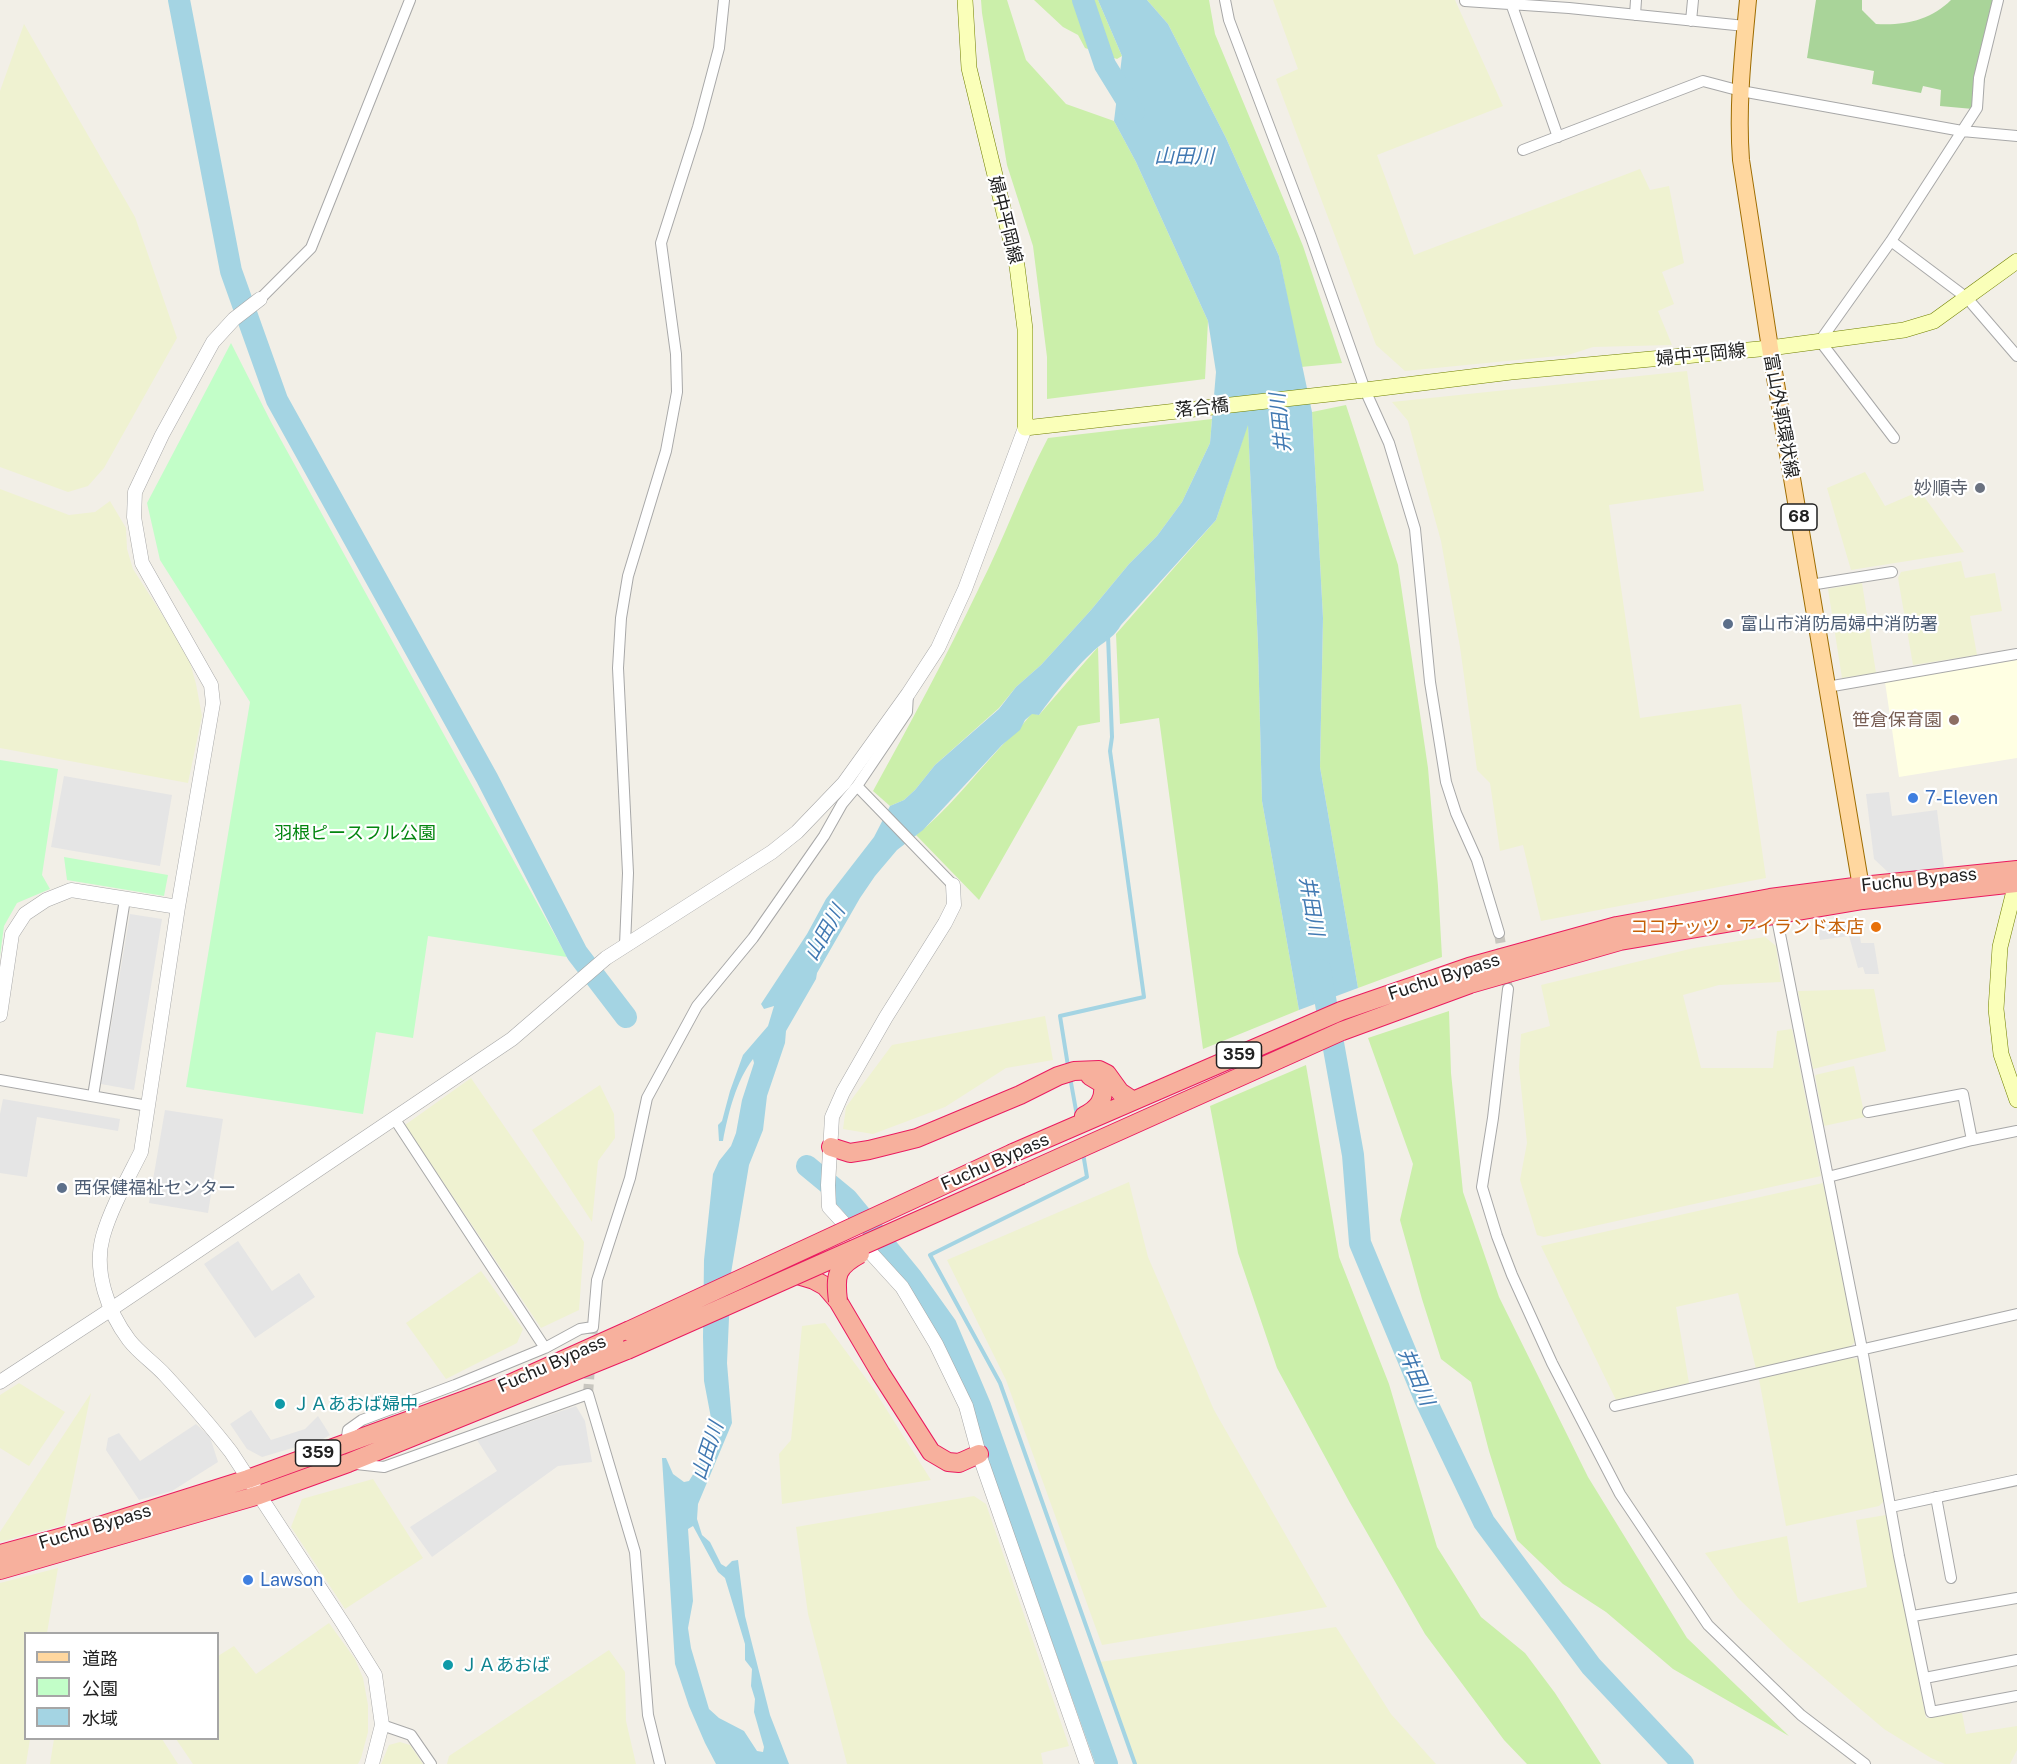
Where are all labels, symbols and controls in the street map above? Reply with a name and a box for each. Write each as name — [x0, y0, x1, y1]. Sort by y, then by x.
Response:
water label: 山田川 — [1154, 145, 1214, 169]
street label: 婦中平岡線 — [984, 174, 1026, 266]
street label: 婦中平岡線 — [1655, 340, 1747, 370]
street label: 富山外郭環状線 — [1759, 352, 1803, 480]
water label: 井田川 — [1266, 392, 1296, 454]
street label: 落合橋 — [1174, 394, 1230, 422]
place label: 妙順寺 — [1914, 477, 1968, 499]
marker: 妙順寺 — [1973, 481, 1987, 495]
road number: 68 — [1781, 504, 1817, 530]
place label: 富山市消防局婦中消防署 — [1740, 613, 1938, 635]
marker: 富山市消防局婦中消防署 — [1721, 617, 1735, 631]
place label: 笹倉保育園 — [1852, 709, 1942, 731]
marker: 笹倉保育園 — [1947, 713, 1961, 727]
place label: 7-Eleven — [1925, 787, 1998, 809]
marker: 7-Eleven — [1906, 791, 1920, 805]
park label: 羽根ピースフル公園 — [274, 822, 436, 844]
street label: Fuchu Bypass — [1860, 863, 1978, 897]
water label: 井田川 — [1294, 874, 1328, 938]
water label: 山田川 — [800, 901, 850, 965]
place label: ココナッツ・アイランド本店 — [1630, 916, 1864, 938]
marker: ココナッツ・アイランド本店 — [1869, 920, 1883, 934]
street label: Fuchu Bypass — [1385, 949, 1503, 1005]
road number: 359 — [1216, 1042, 1262, 1068]
street label: Fuchu Bypass — [938, 1129, 1052, 1195]
place label: 西保健福祉センター — [74, 1177, 236, 1199]
marker: 西保健福祉センター — [55, 1181, 69, 1195]
street label: Fuchu Bypass — [495, 1331, 609, 1397]
water label: 井田川 — [1393, 1345, 1439, 1409]
place label: ＪＡあおば婦中 — [292, 1393, 418, 1415]
marker: ＪＡあおば婦中 — [273, 1397, 287, 1411]
water label: 山田川 — [687, 1419, 729, 1483]
road number: 359 — [296, 1440, 340, 1466]
street label: Fuchu Bypass — [36, 1500, 154, 1554]
place label: Lawson — [260, 1569, 323, 1591]
marker: Lawson — [241, 1573, 255, 1587]
legend — [24, 1632, 219, 1740]
text: 道路 — [82, 1648, 118, 1669]
place label: ＪＡあおば — [460, 1654, 550, 1676]
marker: ＪＡあおば — [441, 1658, 455, 1672]
text: 公園 — [82, 1678, 118, 1699]
text: 水域 — [82, 1708, 118, 1729]

